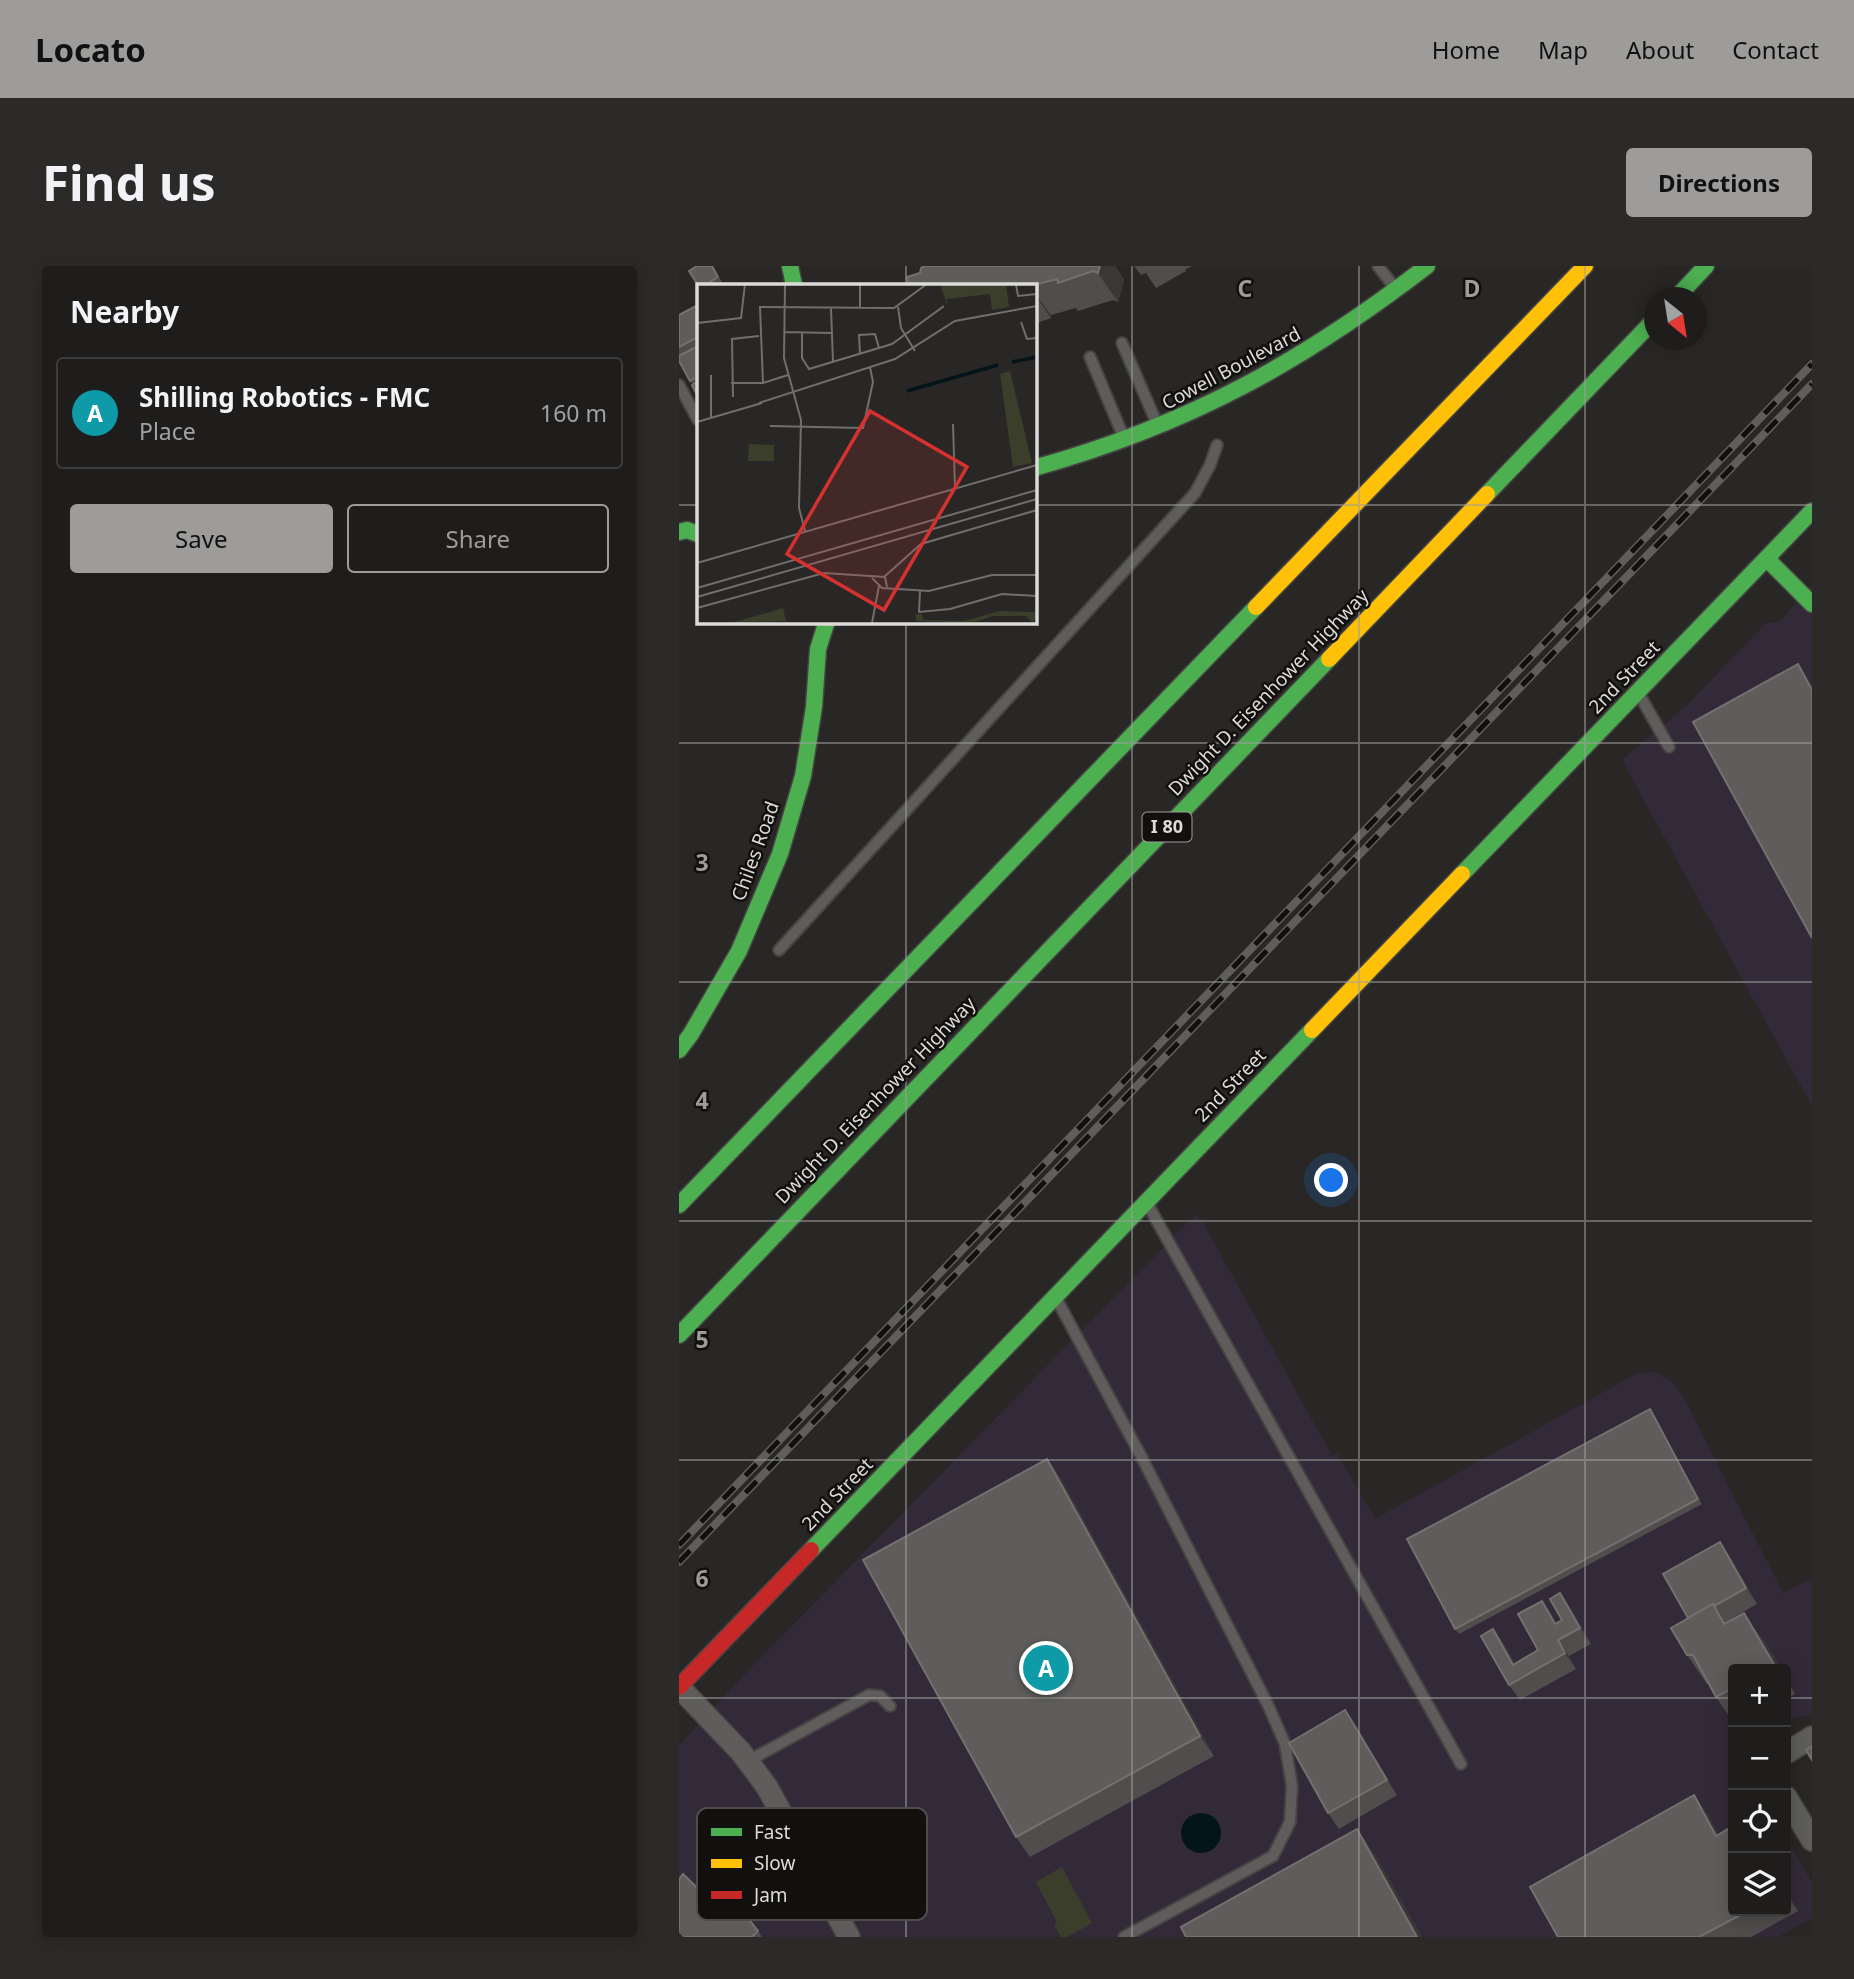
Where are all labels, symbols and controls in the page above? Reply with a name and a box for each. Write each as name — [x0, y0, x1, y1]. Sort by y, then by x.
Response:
text: Locato — [35, 27, 146, 72]
text: Home — [1432, 33, 1500, 66]
text: Map — [1538, 33, 1588, 66]
text: About — [1626, 33, 1694, 66]
text: Contact — [1732, 33, 1819, 66]
button: Directions — [1626, 148, 1812, 217]
text: Find us — [42, 149, 216, 215]
text: C — [1238, 272, 1253, 304]
text: D — [1464, 272, 1480, 304]
inset map — [697, 284, 1036, 623]
north arrow — [1644, 287, 1707, 350]
text: Nearby — [70, 291, 179, 332]
street label: Cowell Boulevard — [1157, 320, 1305, 416]
text: Shilling Robotics - FMC — [139, 379, 430, 415]
text: A — [87, 397, 103, 429]
text: 160 m — [540, 397, 607, 429]
text: Place — [139, 415, 196, 447]
button: Save — [70, 504, 333, 573]
button: Share — [347, 504, 609, 573]
street label: Dwight D. Eisenhower Highway — [1162, 583, 1374, 801]
street label: 2nd Street — [1583, 635, 1665, 719]
street label: Chiles Road — [725, 798, 785, 904]
road number: I 80 — [1142, 812, 1191, 842]
text: 3 — [695, 846, 709, 878]
street label: Dwight D. Eisenhower Highway — [769, 991, 981, 1209]
street label: 2nd Street — [1189, 1043, 1271, 1127]
text: 4 — [695, 1084, 709, 1116]
your location — [1314, 1163, 1348, 1197]
text: 5 — [695, 1323, 709, 1355]
street label: 2nd Street — [796, 1452, 878, 1536]
text: 6 — [695, 1562, 709, 1594]
pin: A — [1023, 1642, 1069, 1694]
map controls — [1728, 1664, 1791, 1916]
button: + — [1728, 1664, 1791, 1727]
button: − — [1728, 1727, 1791, 1790]
button: locate — [1728, 1790, 1791, 1853]
legend — [697, 1808, 927, 1920]
text: Fast — [754, 1819, 791, 1845]
text: Slow — [754, 1850, 795, 1876]
button: layers — [1728, 1853, 1791, 1916]
text: Jam — [752, 1882, 788, 1908]

